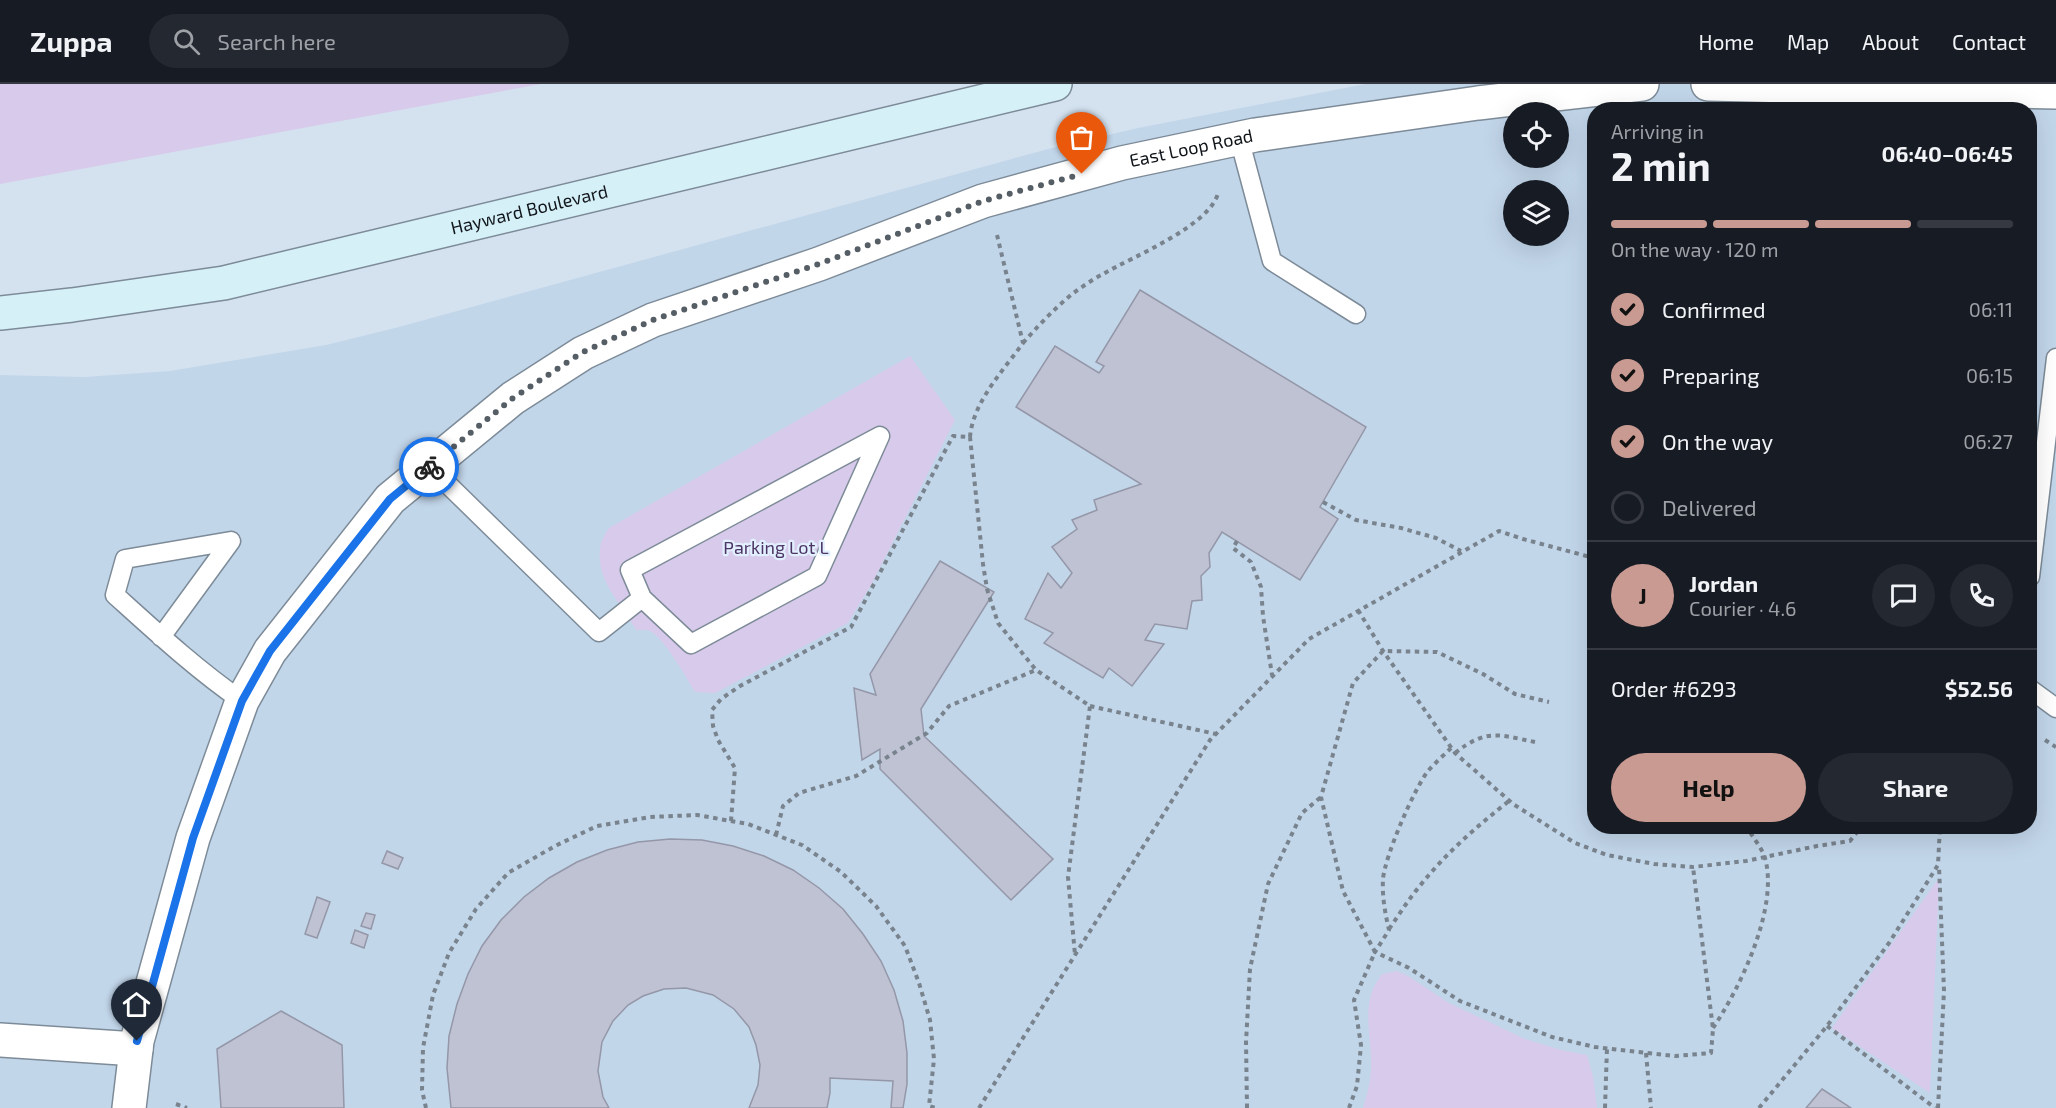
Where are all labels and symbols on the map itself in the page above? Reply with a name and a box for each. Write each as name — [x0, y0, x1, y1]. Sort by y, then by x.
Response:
pin — [1056, 112, 1107, 174]
street label: East Loop Road — [1127, 124, 1255, 171]
street label: Hayward Boulevard — [448, 179, 610, 238]
courier — [399, 437, 459, 497]
park label: Parking Lot L — [723, 536, 829, 558]
pin — [111, 979, 162, 1041]

